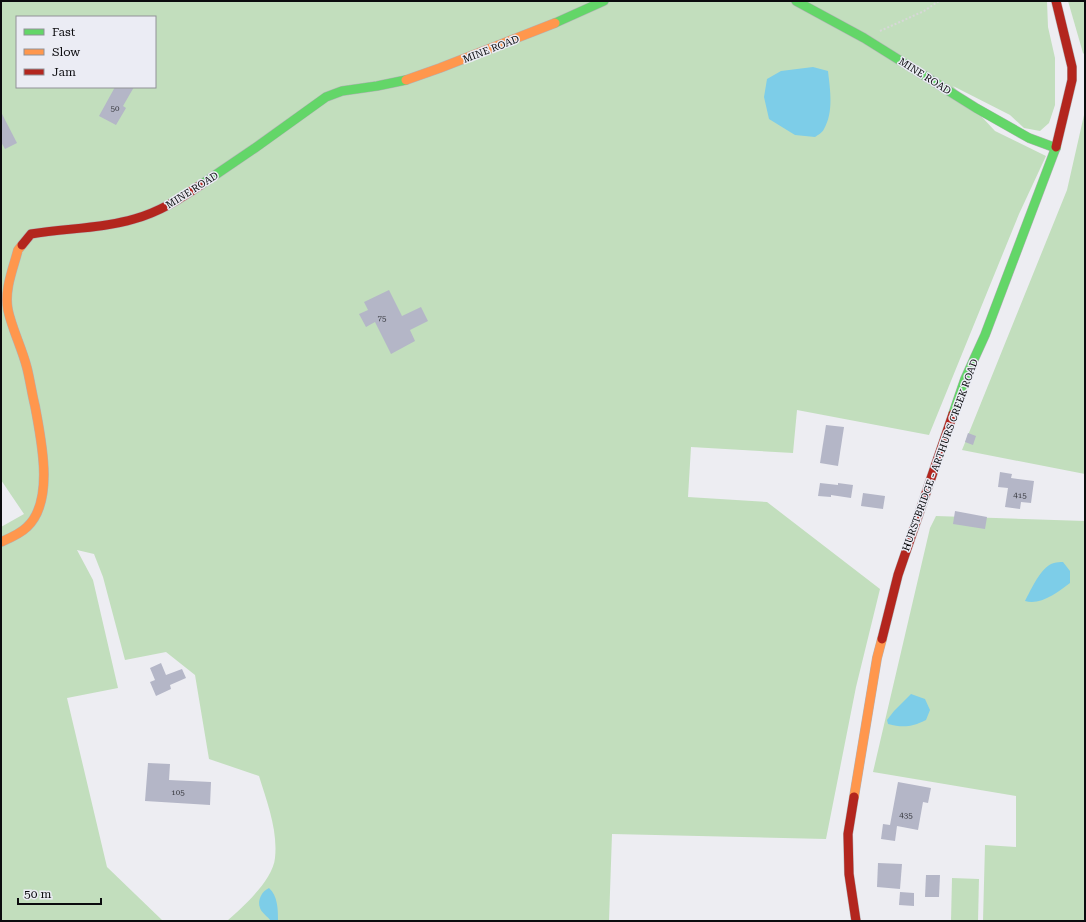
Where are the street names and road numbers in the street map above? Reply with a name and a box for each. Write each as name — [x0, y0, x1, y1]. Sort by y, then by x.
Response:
street label: MINE ROAD — [461, 33, 521, 65]
street label: MINE ROAD — [897, 56, 953, 97]
street label: MINE ROAD — [164, 169, 220, 210]
street label: HURSTBRIDGE - ARTHURS CREEK ROAD — [900, 357, 980, 552]

